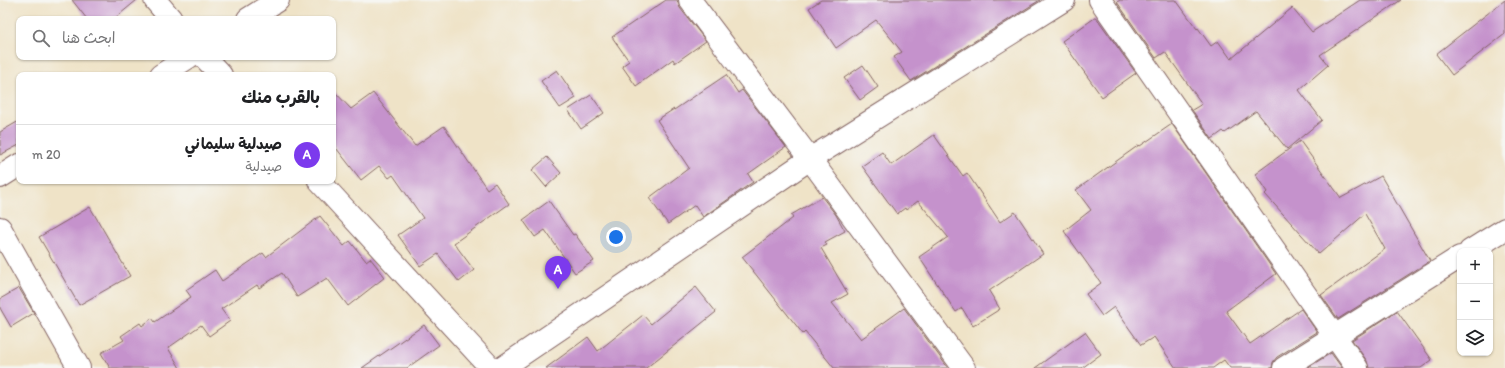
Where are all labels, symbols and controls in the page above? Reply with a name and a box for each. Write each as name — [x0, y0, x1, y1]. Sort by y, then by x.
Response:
search box — [16, 16, 336, 60]
icon: search — [30, 27, 52, 49]
text: ابحث هنا — [62, 29, 116, 47]
text: بالقرب منك — [242, 87, 320, 107]
text: صيدلية سليماني — [185, 135, 282, 153]
text: 20 m — [32, 147, 61, 162]
text: A — [303, 147, 311, 162]
text: صيدلية — [245, 159, 282, 174]
your location — [606, 227, 626, 247]
map controls — [1457, 248, 1493, 356]
button: + — [1457, 248, 1493, 284]
pin: A — [545, 256, 571, 289]
button: − — [1457, 284, 1493, 320]
button: layers — [1457, 320, 1493, 356]

